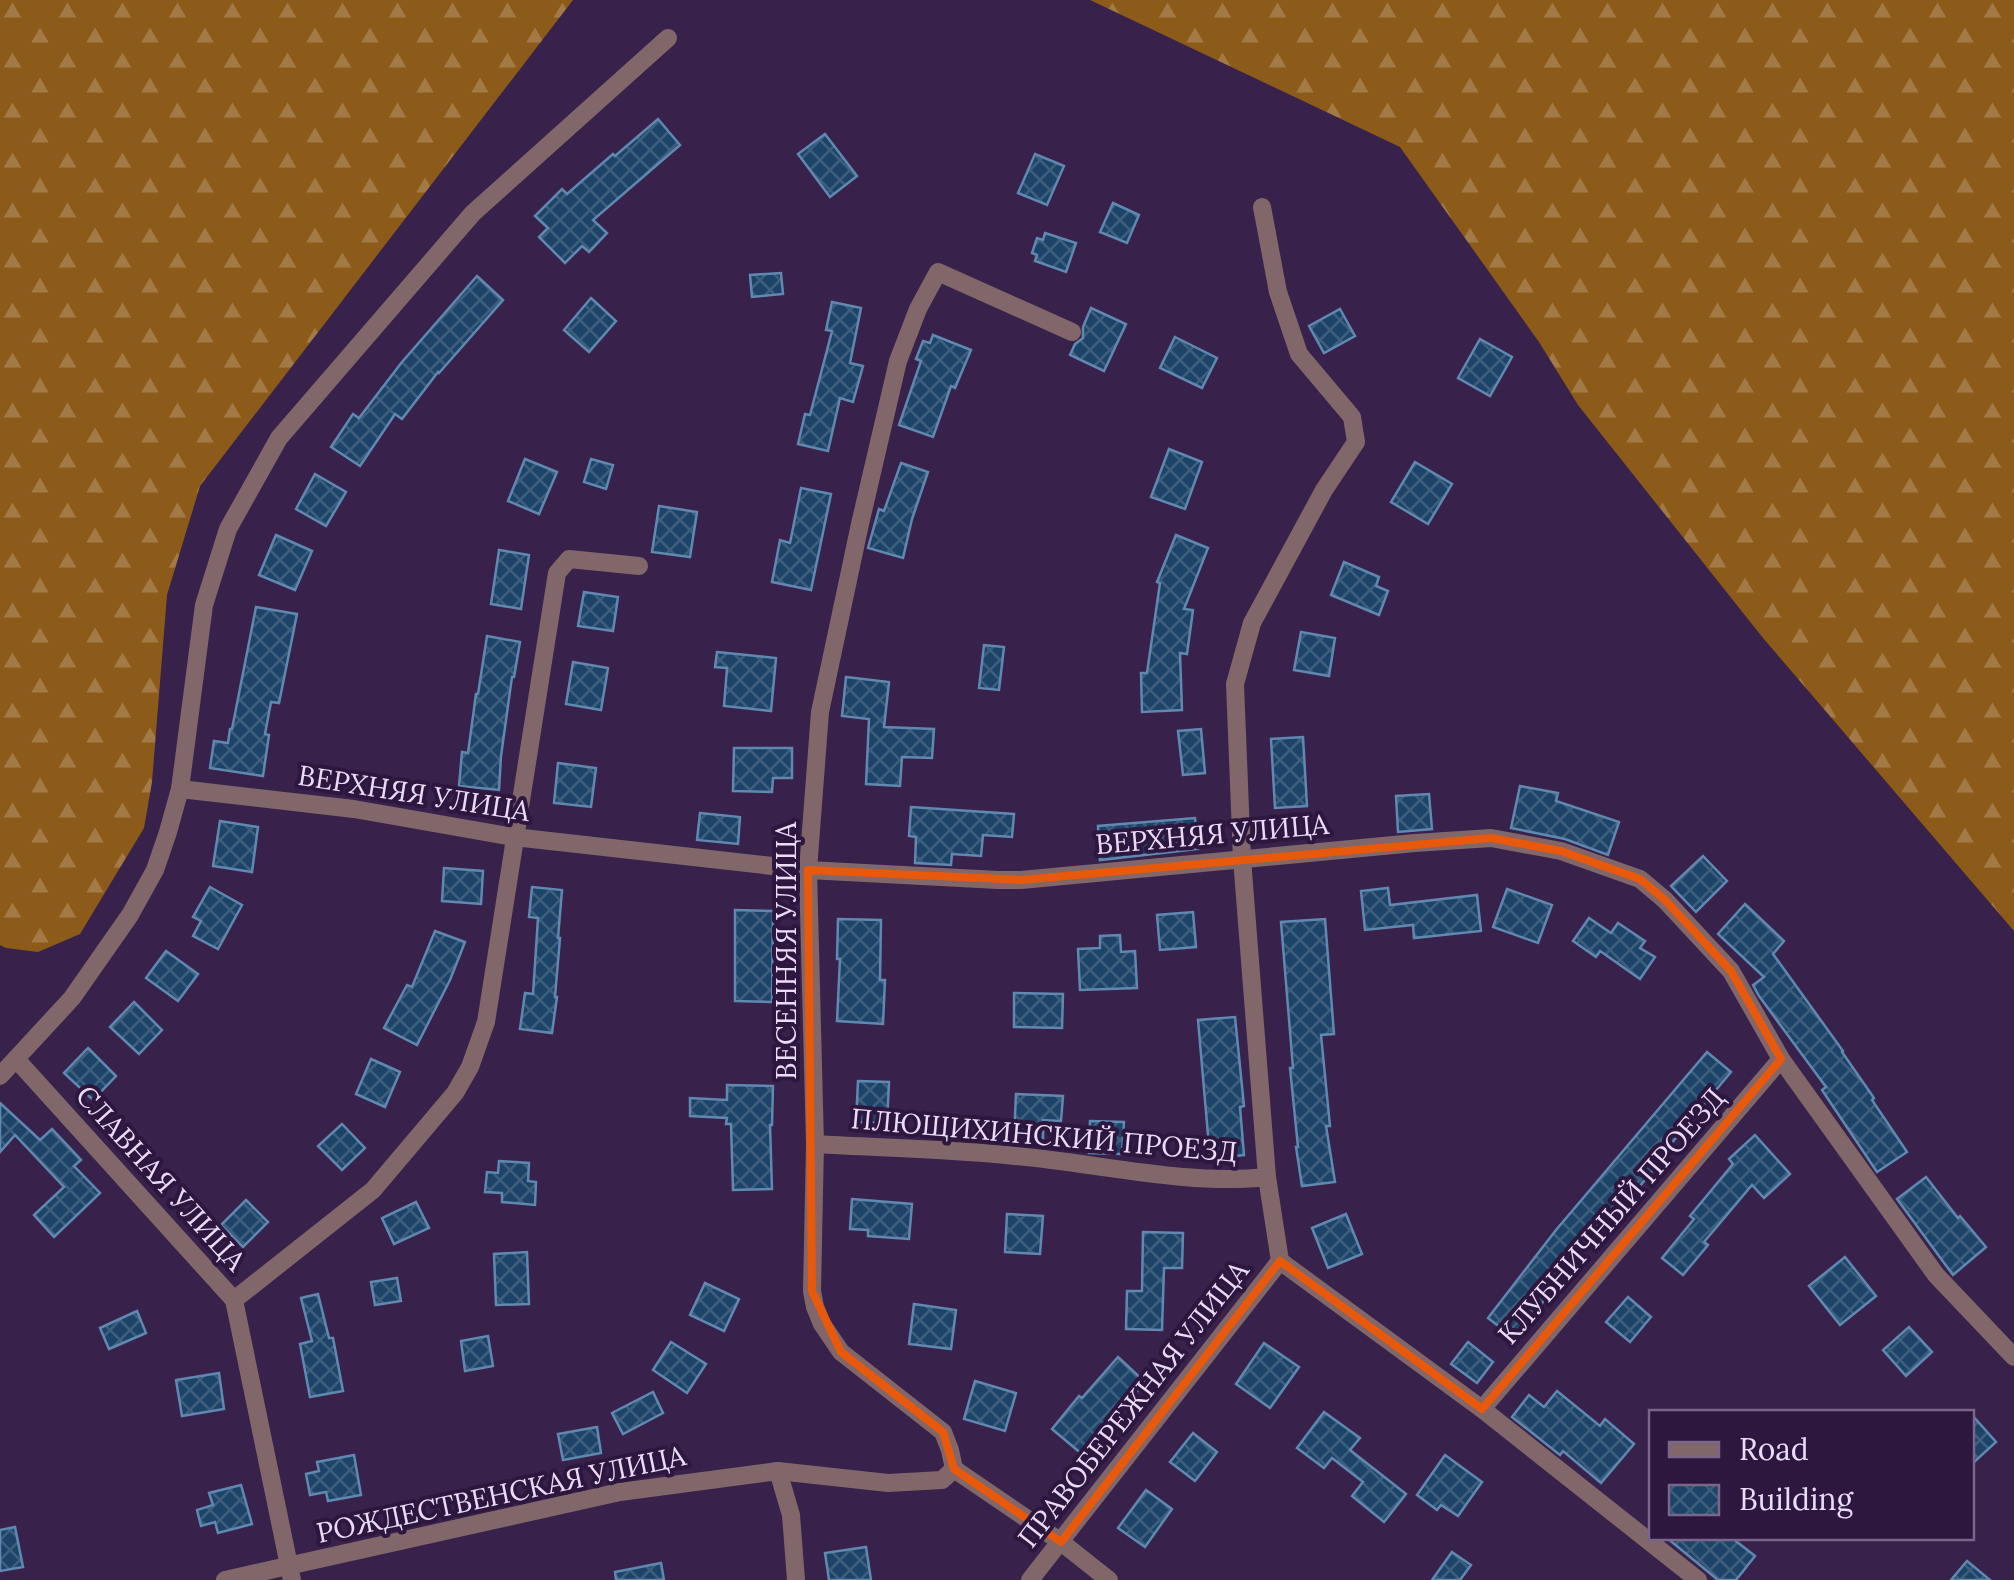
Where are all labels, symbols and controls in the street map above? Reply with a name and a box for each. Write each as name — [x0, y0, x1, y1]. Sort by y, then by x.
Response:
street label: ВЕРХНЯЯ УЛИЦА — [296, 757, 533, 829]
street label: ВЕРХНЯЯ УЛИЦА — [1094, 806, 1331, 862]
street label: ВЕСЕННЯЯ УЛИЦА — [768, 822, 804, 1080]
street label: СЛАВНАЯ УЛИЦА — [68, 1078, 254, 1278]
street label: КЛУБНИЧНЫЙ ПРОЕЗД — [1490, 1081, 1732, 1351]
street label: ПЛЮЩИХИНСКИЙ ПРОЕЗД — [850, 1100, 1238, 1170]
street label: ПРАВОБЕРЕЖНАЯ УЛИЦА — [1010, 1253, 1257, 1555]
legend — [1649, 1410, 1974, 1540]
text: Road — [1739, 1430, 1809, 1468]
street label: РОЖДЕСТВЕНСКАЯ УЛИЦА — [313, 1437, 689, 1551]
text: Building — [1739, 1480, 1855, 1519]

